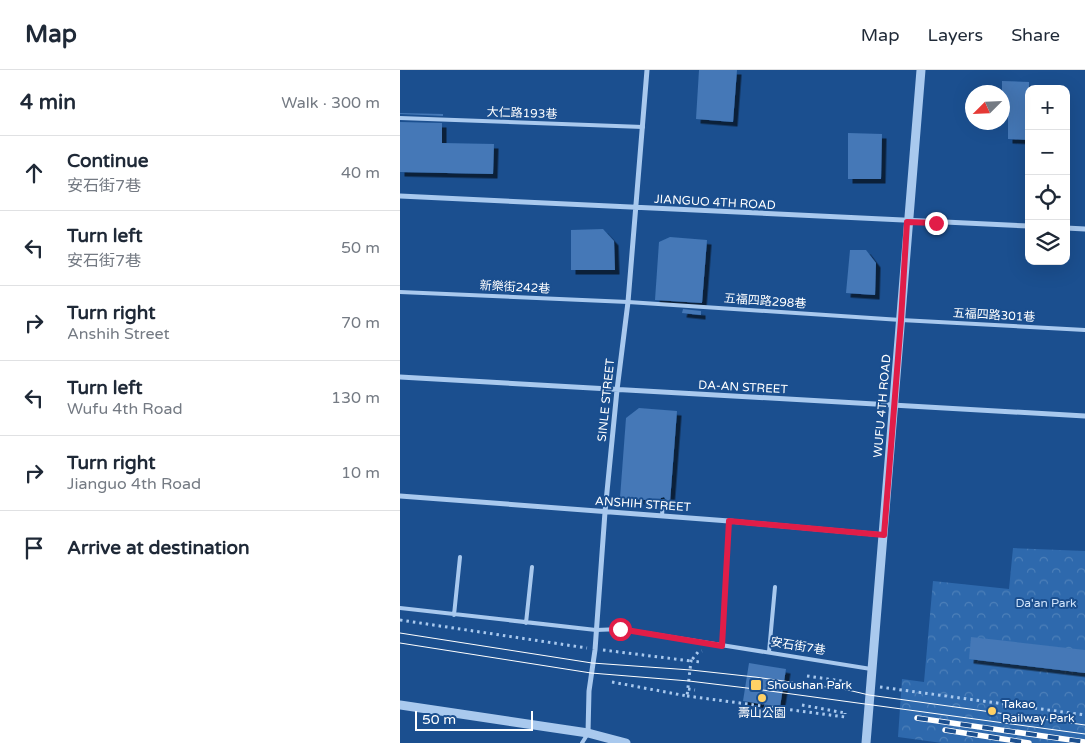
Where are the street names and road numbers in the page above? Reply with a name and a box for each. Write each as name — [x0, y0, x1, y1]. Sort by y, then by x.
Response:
street label: 大仁路193巷 — [486, 105, 558, 121]
street label: JIANGUO 4TH ROAD — [654, 192, 776, 212]
street label: 新樂街242巷 — [479, 278, 551, 296]
street label: 五福四路298巷 — [723, 291, 807, 311]
street label: 五福四路301巷 — [952, 306, 1036, 324]
street label: WUFU 4TH ROAD — [871, 354, 893, 458]
street label: SINLE STREET — [595, 357, 617, 442]
street label: DA-AN STREET — [698, 378, 789, 396]
street label: ANSHIH STREET — [595, 494, 692, 514]
street label: 安石街7巷 — [769, 635, 827, 657]

